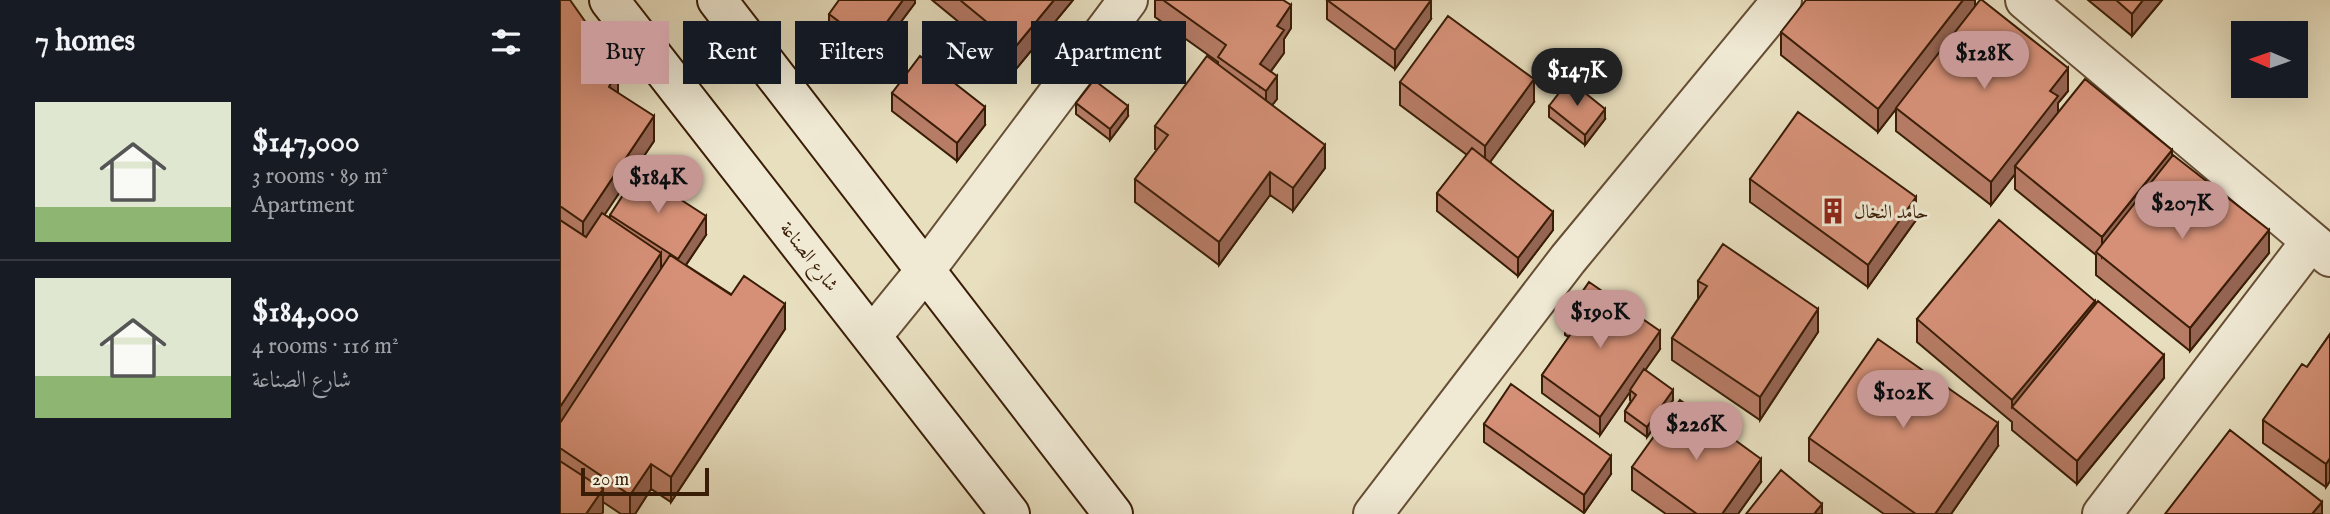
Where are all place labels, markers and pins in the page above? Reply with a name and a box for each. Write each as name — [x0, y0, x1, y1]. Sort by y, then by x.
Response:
pin: $128K — [1935, 32, 2033, 91]
pin: $147K — [1528, 48, 1626, 108]
pin: $184K — [609, 156, 707, 215]
pin: $207K — [2133, 182, 2231, 241]
building icon: حامد النخال — [1818, 196, 1848, 226]
place label: حامد النخال — [1854, 201, 1928, 225]
pin: $190K — [1551, 290, 1649, 350]
pin: $102K — [1854, 370, 1952, 430]
pin: $226K — [1647, 402, 1745, 462]

